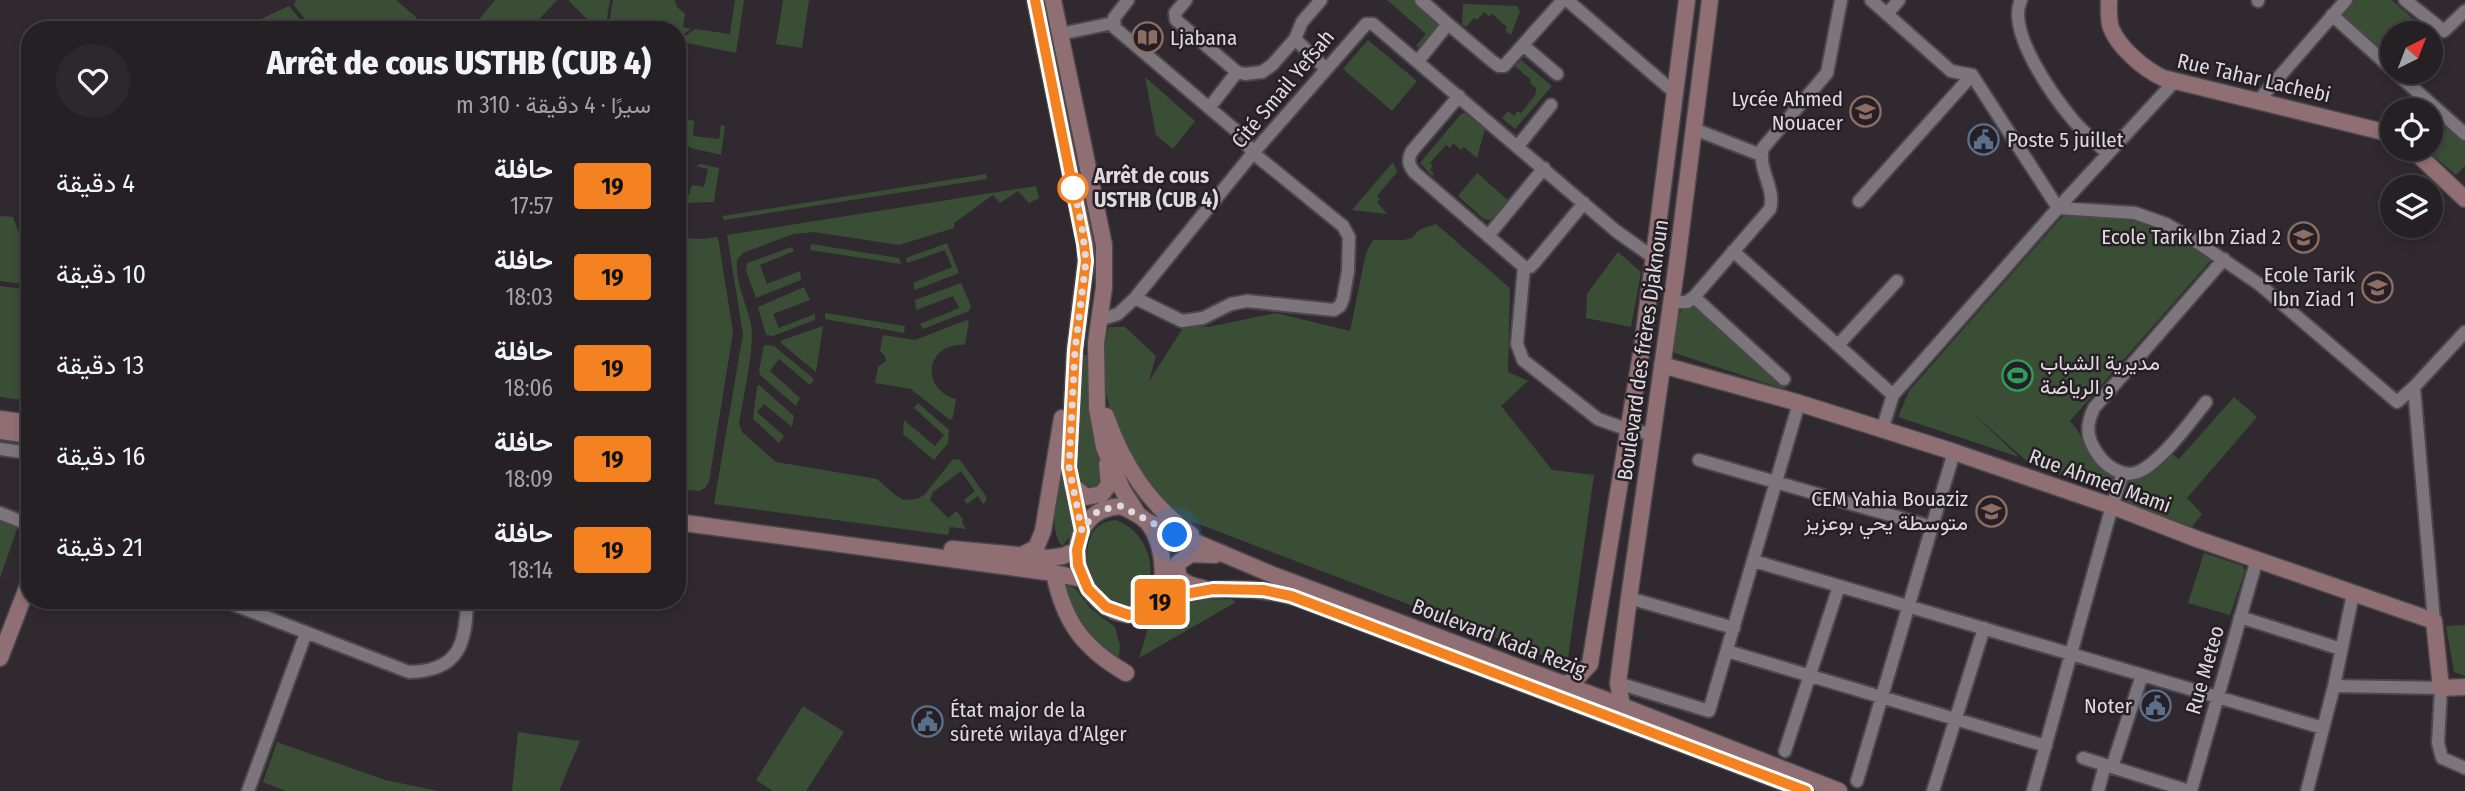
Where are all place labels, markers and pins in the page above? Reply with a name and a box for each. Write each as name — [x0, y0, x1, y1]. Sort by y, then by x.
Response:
library icon: Ljabana — [1130, 21, 1164, 55]
place label: Ljabana — [1170, 25, 1237, 51]
place label: Lycée Ahmed Nouacer — [1732, 86, 1844, 136]
school or university icon: Lycée Ahmed Nouacer — [1849, 94, 1883, 128]
public building icon: Poste 5 juillet — [1967, 123, 2001, 157]
place label: Poste 5 juillet — [2007, 127, 2124, 153]
place label: Arrêt de cous USTHB (CUB 4) — [1093, 163, 1218, 213]
marker: Arrêt de cous USTHB (CUB 4) — [1058, 173, 1088, 203]
school or university icon: Ecole Tarik Ibn Ziad 2 — [2287, 220, 2321, 254]
place label: Ecole Tarik Ibn Ziad 2 — [2101, 224, 2281, 250]
place label: Ecole Tarik Ibn Ziad 1 — [2264, 262, 2355, 312]
school or university icon: Ecole Tarik Ibn Ziad 1 — [2361, 270, 2395, 304]
place label: مديرية الشباب و الرياضة — [2040, 350, 2160, 400]
sports icon: مديرية الشباب و الرياضة — [2000, 358, 2034, 392]
place label: CEM Yahia Bouaziz متوسطة يحي بوعزيز — [1803, 486, 1968, 540]
school or university icon: CEM Yahia Bouaziz متوسطة يحي بوعزيز — [1974, 494, 2008, 528]
public building icon: Noter — [2138, 689, 2172, 723]
place label: Noter — [2084, 693, 2133, 719]
place label: État major de la sûreté wilaya d’Alger — [950, 697, 1127, 747]
public building icon: État major de la sûreté wilaya d’Alger — [910, 705, 944, 739]

